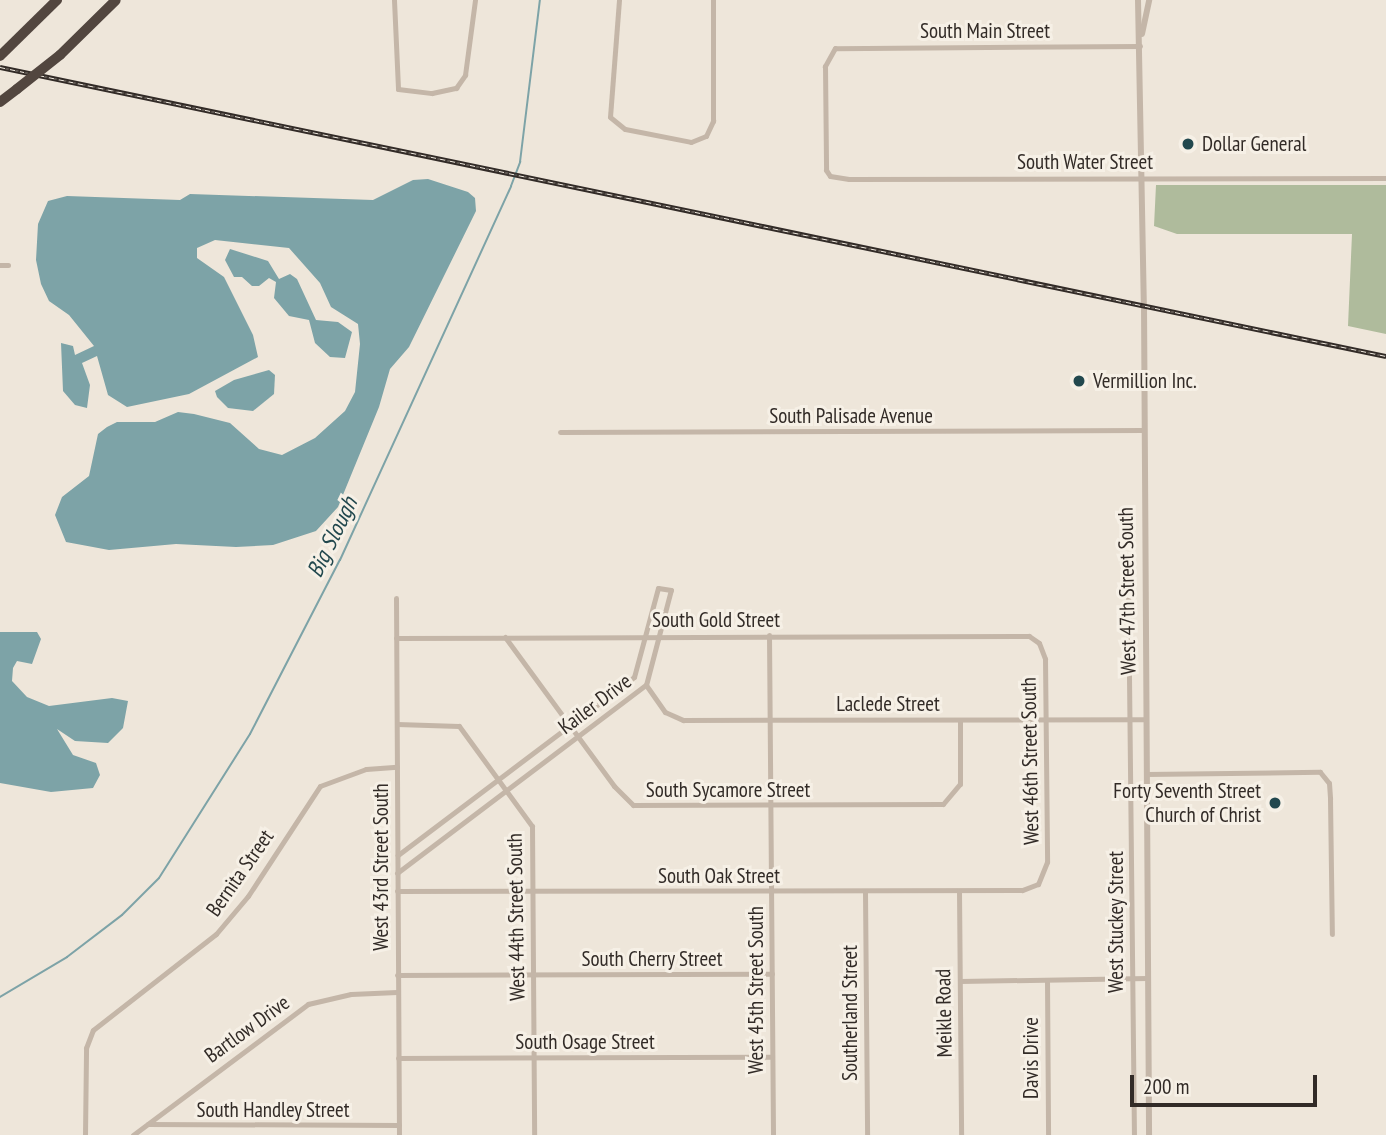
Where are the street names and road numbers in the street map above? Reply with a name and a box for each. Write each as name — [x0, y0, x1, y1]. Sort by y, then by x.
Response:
street label: South Main Street — [920, 18, 1050, 44]
street label: South Water Street — [1017, 149, 1153, 175]
street label: South Palisade Avenue — [769, 403, 933, 429]
street label: West 47th Street South — [1113, 507, 1141, 675]
street label: South Gold Street — [652, 607, 780, 633]
street label: Kailer Drive — [554, 668, 636, 740]
street label: West 46th Street South — [1016, 677, 1044, 845]
street label: Laclede Street — [836, 691, 940, 717]
street label: South Sycamore Street — [646, 777, 810, 803]
street label: West 43rd Street South — [368, 783, 394, 951]
street label: Bernita Street — [201, 825, 279, 921]
street label: West 44th Street South — [502, 833, 530, 1001]
street label: West Stuckey Street — [1103, 851, 1129, 993]
street label: South Oak Street — [658, 863, 780, 889]
street label: West 45th Street South — [743, 906, 769, 1074]
street label: Southerland Street — [837, 945, 863, 1081]
street label: South Cherry Street — [581, 946, 723, 972]
street label: Meikle Road — [931, 968, 957, 1058]
street label: Bartlow Drive — [200, 990, 294, 1068]
street label: Davis Drive — [1018, 1017, 1044, 1099]
street label: South Osage Street — [515, 1029, 655, 1055]
street label: South Handley Street — [196, 1097, 350, 1123]

